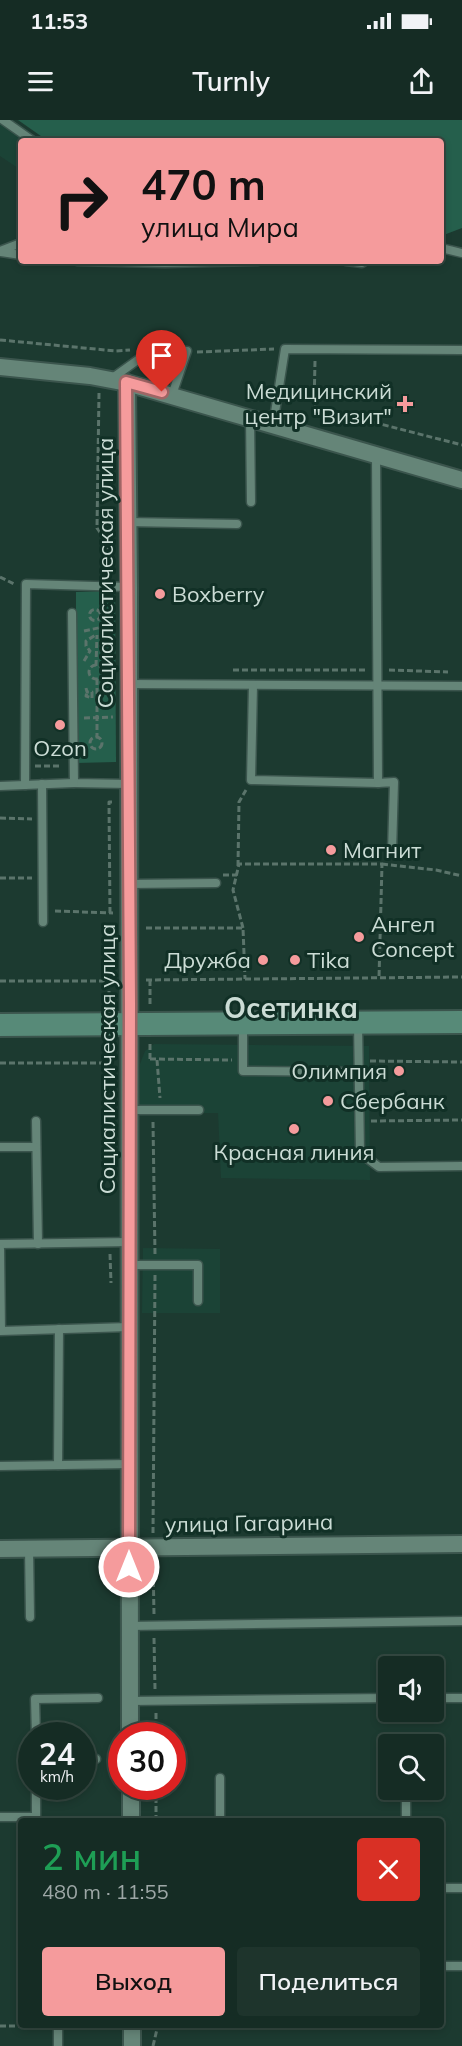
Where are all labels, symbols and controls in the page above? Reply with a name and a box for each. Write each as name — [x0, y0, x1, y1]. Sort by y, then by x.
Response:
text: 11:53 — [30, 7, 88, 35]
text: Turnly — [192, 64, 270, 98]
icon: menu — [24, 65, 57, 98]
icon: share — [405, 65, 438, 98]
text: 470 m — [141, 158, 266, 211]
icon: right — [42, 162, 120, 240]
text: улица Мира — [141, 210, 299, 244]
pin — [136, 330, 187, 392]
icon: arrive — [145, 339, 178, 372]
place label: Медицинский центр "Визит" — [244, 377, 392, 430]
marker: Медицинский центр "Визит" — [396, 395, 414, 413]
street label: Социалистическая улица — [91, 438, 119, 708]
place label: Boxberry — [172, 580, 265, 608]
marker: Boxberry — [153, 587, 167, 601]
marker: Ozon — [53, 718, 67, 732]
place label: Ozon — [33, 734, 87, 762]
place label: Магнит — [343, 836, 421, 864]
marker: Магнит — [324, 843, 338, 857]
place label: Ангел Concept — [371, 910, 454, 963]
street label: Социалистическая улица — [93, 924, 121, 1194]
marker: Ангел Concept — [352, 930, 366, 944]
place label: Дружба — [164, 946, 251, 974]
place label: Tika — [307, 946, 350, 974]
marker: Дружба — [256, 953, 270, 967]
marker: Tika — [288, 953, 302, 967]
district label: Осетинка — [224, 990, 358, 1025]
place label: Олимпия — [291, 1057, 387, 1085]
marker: Олимпия — [392, 1064, 406, 1078]
place label: Сбербанк — [340, 1087, 445, 1115]
marker: Сбербанк — [321, 1094, 335, 1108]
marker: Красная линия — [287, 1122, 301, 1136]
place label: Красная линия — [213, 1138, 375, 1166]
street label: улица Гагарина — [164, 1508, 334, 1538]
position arrow — [97, 1535, 161, 1599]
map controls — [378, 1656, 444, 1800]
button: sound — [378, 1656, 444, 1722]
speed limit sign: 30 — [108, 1722, 186, 1800]
button: search — [378, 1734, 444, 1800]
text: 24 — [39, 1735, 75, 1773]
text: km/h — [40, 1767, 74, 1786]
text: 2 мин — [42, 1834, 141, 1879]
button: close — [357, 1838, 420, 1901]
text: 480 m · 11:55 — [42, 1879, 168, 1904]
button: Выход — [42, 1947, 225, 2016]
button: Поделиться — [237, 1947, 420, 2016]

